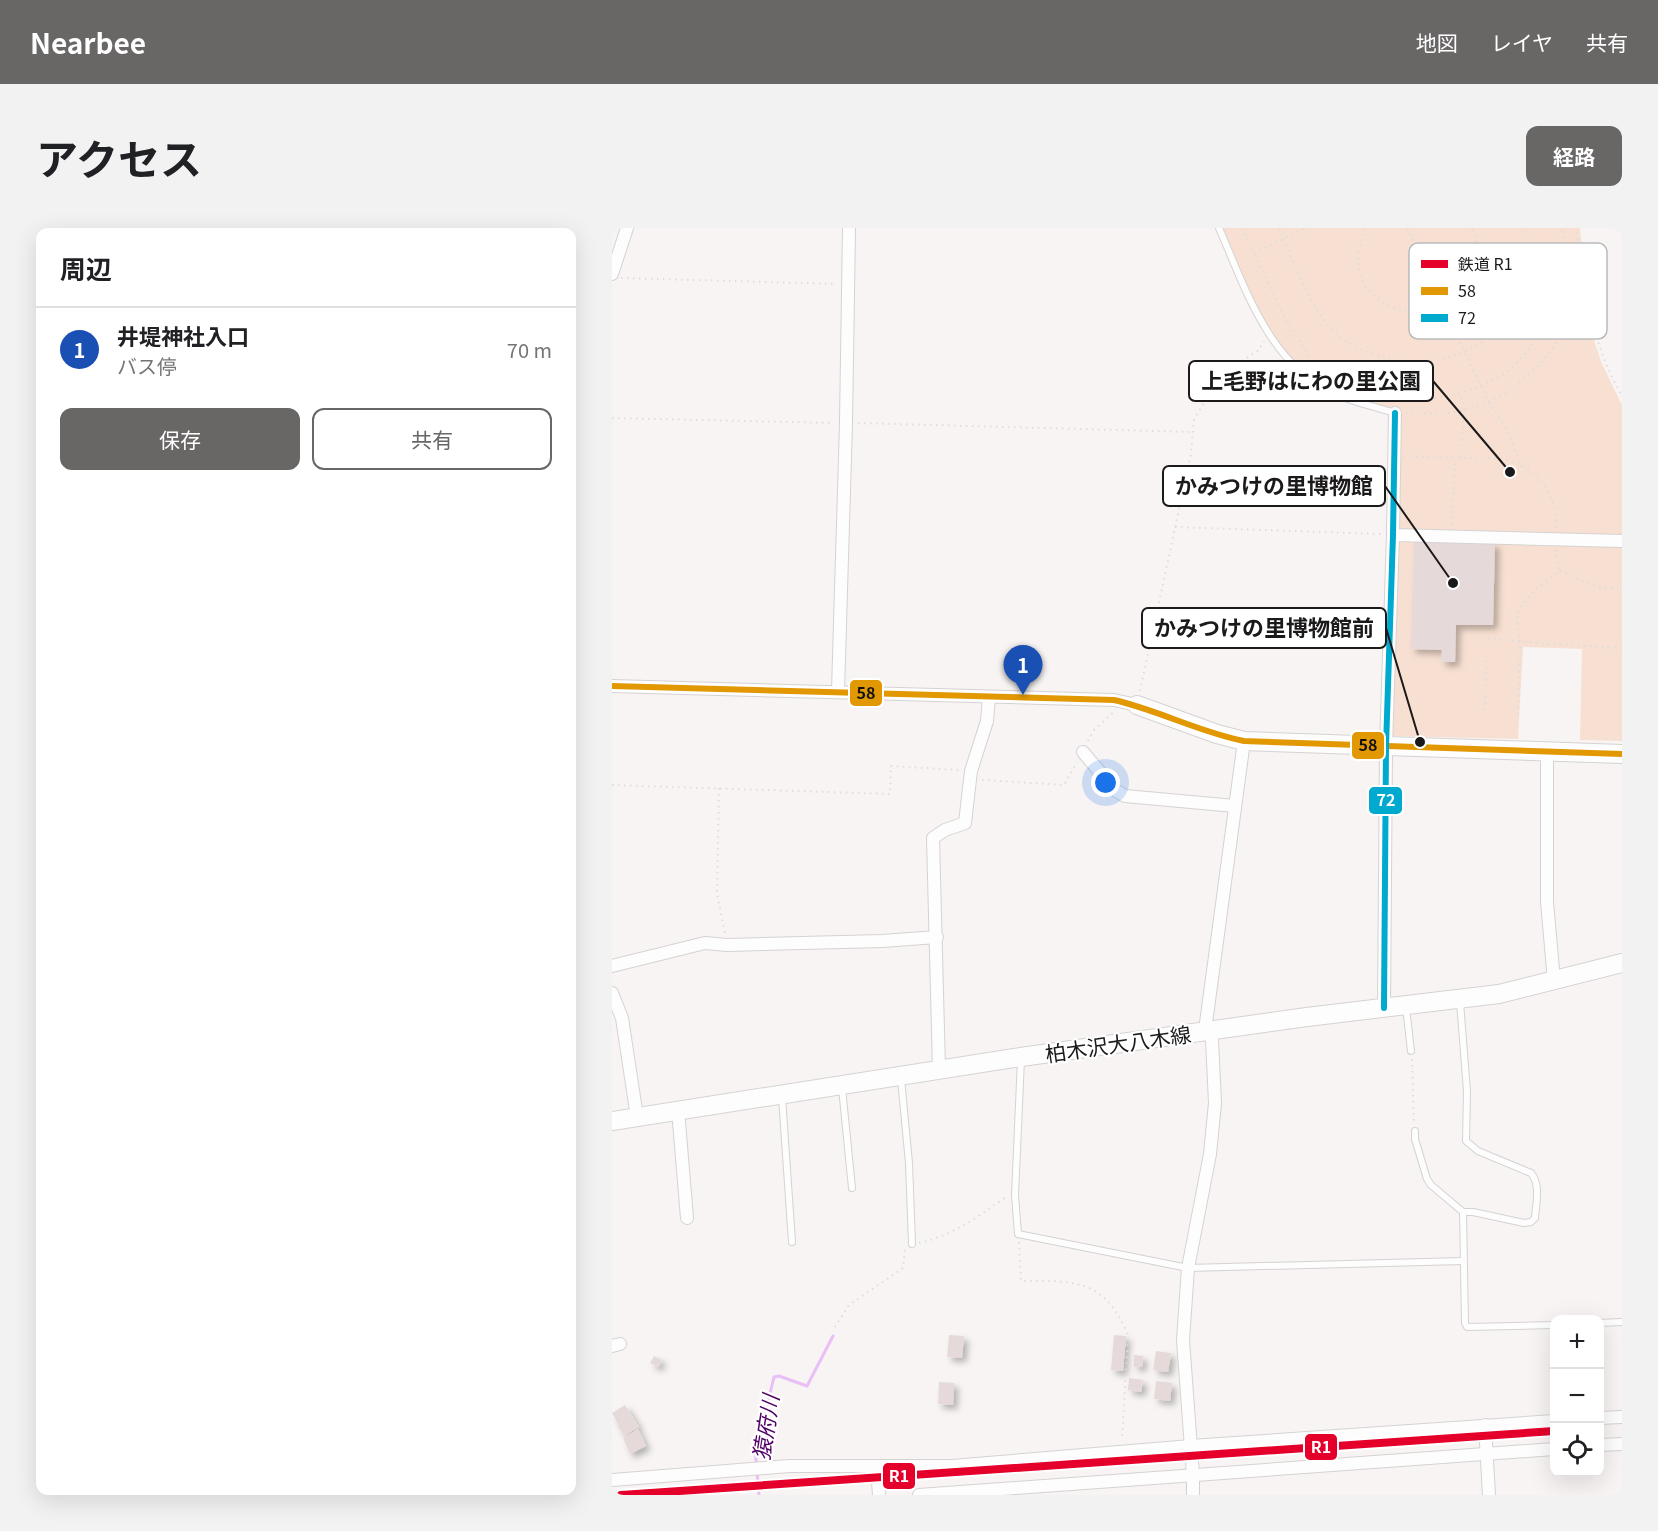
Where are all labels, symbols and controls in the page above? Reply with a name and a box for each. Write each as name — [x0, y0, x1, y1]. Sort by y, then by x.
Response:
text: Nearbee — [30, 22, 146, 62]
text: 地図 — [1416, 27, 1458, 57]
text: レイヤ — [1491, 27, 1553, 57]
text: 共有 — [1586, 27, 1628, 57]
text: アクセス — [36, 126, 202, 187]
button: 経路 — [1526, 126, 1622, 186]
legend — [1409, 243, 1607, 339]
text: 周辺 — [60, 249, 112, 286]
text: 鉄道 R1 — [1458, 251, 1513, 275]
text: 58 — [1458, 278, 1476, 302]
text: 72 — [1458, 305, 1476, 329]
text: 井堤神社入口 — [117, 319, 249, 351]
text: 1 — [74, 335, 85, 364]
text: 70 m — [507, 335, 552, 364]
text: バス停 — [117, 351, 177, 380]
callout: 上毛野はにわの里公園 — [1189, 361, 1433, 401]
text: 上毛野はにわの里公園 — [1201, 363, 1421, 395]
button: 保存 — [60, 408, 300, 470]
button: 共有 — [312, 408, 552, 470]
callout: かみつけの里博物館 — [1163, 466, 1385, 506]
text: かみつけの里博物館 — [1175, 468, 1373, 500]
callout: かみつけの里博物館前 — [1142, 608, 1386, 648]
text: かみつけの里博物館前 — [1154, 610, 1374, 642]
pin: 1 — [1004, 646, 1042, 695]
line badge: 58 — [849, 679, 883, 707]
text: 58 — [857, 680, 875, 704]
line badge: 58 — [1351, 731, 1385, 760]
text: 58 — [1359, 732, 1377, 756]
your location — [1091, 768, 1120, 797]
line badge: 72 — [1368, 786, 1403, 815]
text: 72 — [1377, 787, 1395, 811]
street label: 柏木沢大八木線 — [1043, 1018, 1193, 1068]
map controls — [1550, 1315, 1604, 1477]
button: + — [1550, 1315, 1604, 1369]
button: − — [1550, 1369, 1604, 1423]
water label: 猿府川 — [743, 1390, 785, 1462]
button: locate — [1550, 1423, 1604, 1477]
line badge: R1 — [1304, 1433, 1338, 1461]
text: R1 — [1311, 1434, 1331, 1458]
line badge: R1 — [882, 1462, 916, 1490]
text: R1 — [889, 1463, 909, 1487]

